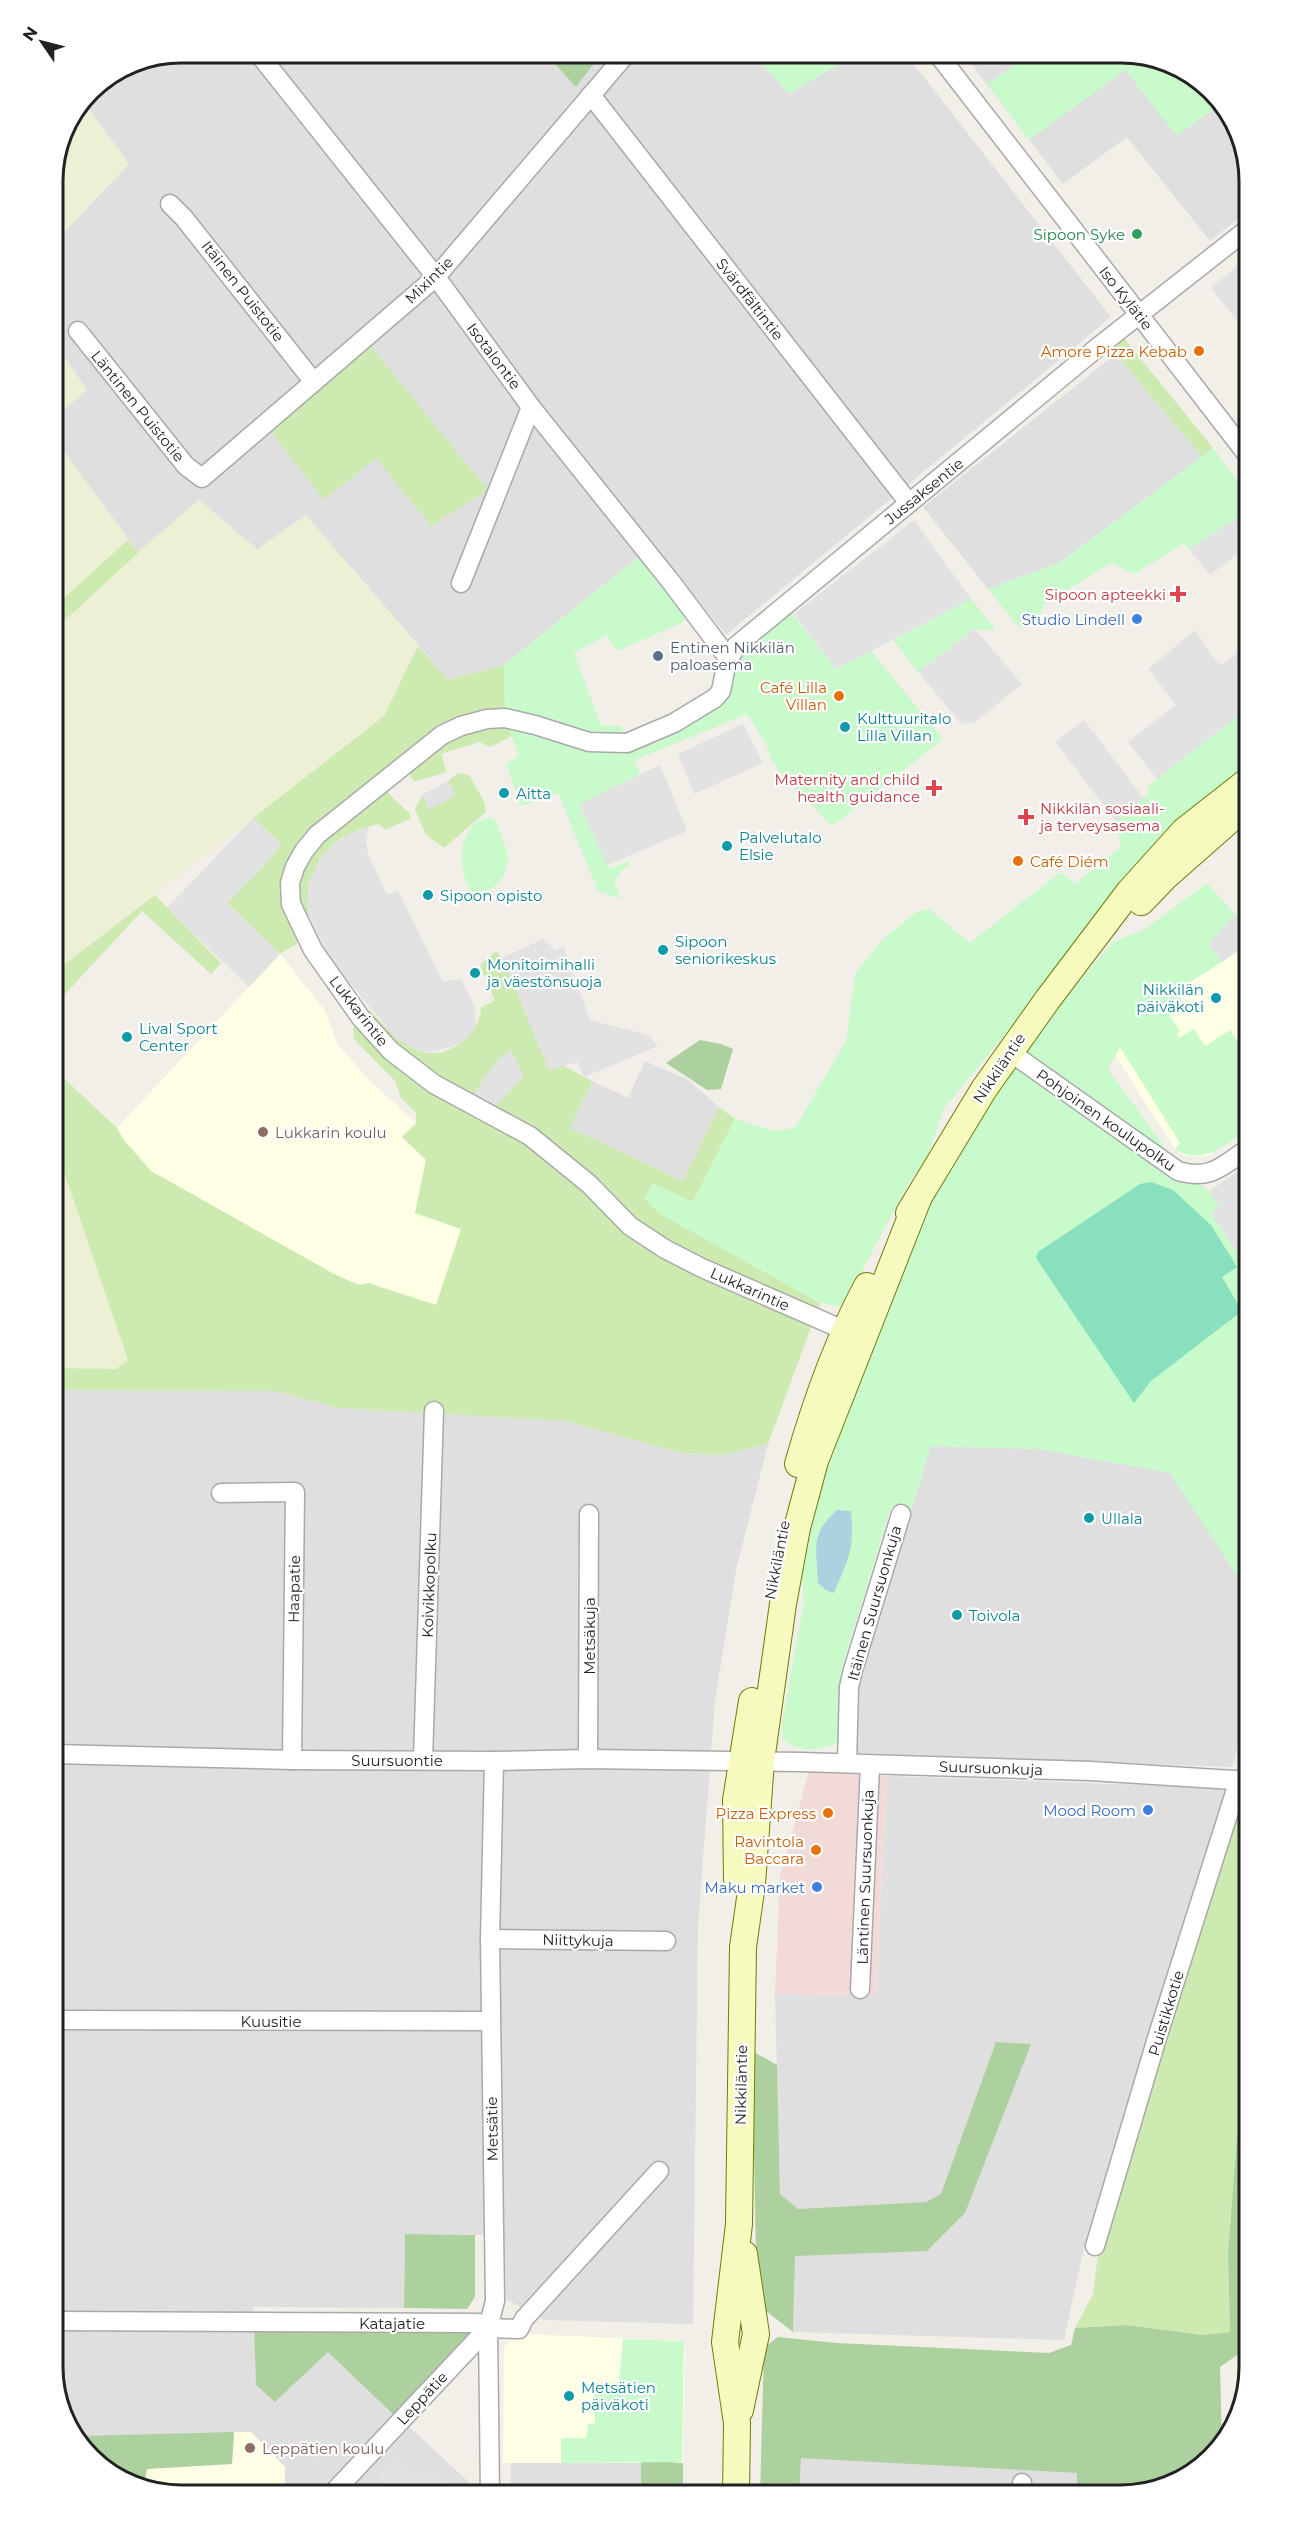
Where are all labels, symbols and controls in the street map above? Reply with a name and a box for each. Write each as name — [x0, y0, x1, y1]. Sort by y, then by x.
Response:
north arrow — [12, 12, 72, 72]
text: N — [19, 23, 42, 44]
place label: Sipoon Syke — [1034, 225, 1125, 244]
marker: Sipoon Syke — [1130, 227, 1144, 241]
street label: Itäinen Puistotie — [198, 237, 288, 345]
street label: Mixintie — [401, 252, 457, 308]
street label: Svärdfältintie — [712, 254, 788, 344]
street label: Iso Kylätie — [1095, 262, 1157, 334]
street label: Isotalontie — [463, 319, 525, 393]
place label: Amore Pizza Kebab — [1041, 342, 1187, 361]
marker: Amore Pizza Kebab — [1192, 344, 1206, 358]
street label: Läntinen Puistotie — [87, 346, 189, 466]
street label: Jussaksentie — [880, 454, 967, 529]
place label: Sipoon apteekki — [1045, 585, 1166, 604]
marker: Sipoon apteekki — [1171, 587, 1185, 601]
place label: Studio Lindell — [1022, 610, 1125, 629]
marker: Studio Lindell — [1130, 612, 1144, 626]
place label: Entinen Nikkilän paloasema — [670, 638, 795, 674]
marker: Entinen Nikkilän paloasema — [651, 649, 665, 663]
place label: Café Lilla Villan — [760, 678, 827, 714]
marker: Café Lilla Villan — [832, 689, 846, 703]
place label: Kulttuuritalo Lilla Villan — [857, 709, 951, 745]
marker: Kulttuuritalo Lilla Villan — [838, 720, 852, 734]
place label: Maternity and child health guidance — [775, 770, 920, 806]
marker: Maternity and child health guidance — [925, 779, 943, 797]
place label: Aitta — [516, 784, 551, 803]
marker: Aitta — [497, 786, 511, 800]
place label: Nikkilän sosiaali- ja terveysasema — [1038, 799, 1165, 835]
marker: Nikkilän sosiaali- ja terveysasema — [1017, 808, 1035, 826]
place label: Palvelutalo Elsie — [739, 828, 822, 864]
marker: Palvelutalo Elsie — [720, 839, 734, 853]
place label: Café Diém — [1030, 852, 1109, 871]
marker: Café Diém — [1011, 854, 1025, 868]
place label: Sipoon opisto — [440, 886, 542, 905]
marker: Sipoon opisto — [421, 888, 435, 902]
place label: Sipoon seniorikeskus — [675, 932, 776, 968]
marker: Sipoon seniorikeskus — [656, 943, 670, 957]
place label: Monitoimihalli ja väestönsuoja — [485, 955, 602, 991]
marker: Monitoimihalli ja väestönsuoja — [468, 966, 482, 980]
street label: Lukkarintie — [325, 972, 393, 1050]
place label: Nikkilän päiväkoti — [1136, 980, 1204, 1016]
marker: Nikkilän päiväkoti — [1209, 991, 1223, 1005]
place label: Lival Sport Center — [139, 1019, 218, 1055]
street label: Nikkiläntie — [969, 1029, 1029, 1107]
marker: Lival Sport Center — [120, 1030, 134, 1044]
street label: Pohjoinen koulupolku — [1033, 1065, 1179, 1175]
place label: Lukkarin koulu — [275, 1123, 387, 1142]
marker: Lukkarin koulu — [256, 1125, 270, 1139]
street label: Lukkarintie — [707, 1263, 793, 1315]
place label: Ullala — [1101, 1509, 1143, 1528]
marker: Ullala — [1082, 1511, 1096, 1525]
street label: Nikkiläntie — [760, 1519, 794, 1601]
street label: Itäinen Suursuonkuja — [843, 1523, 905, 1683]
street label: Koivikkopolku — [418, 1532, 440, 1638]
street label: Haapatie — [284, 1555, 304, 1623]
street label: Metsäkuja — [580, 1597, 599, 1675]
place label: Toivola — [969, 1606, 1020, 1625]
marker: Toivola — [950, 1608, 964, 1622]
street label: Suursuontie — [351, 1751, 443, 1770]
street label: Suursuonkuja — [939, 1757, 1043, 1779]
street label: Läntinen Suursuonkuja — [852, 1789, 878, 1965]
place label: Mood Room — [1043, 1801, 1136, 1820]
marker: Mood Room — [1141, 1803, 1155, 1817]
place label: Pizza Express — [716, 1804, 816, 1823]
marker: Pizza Express — [821, 1806, 835, 1820]
place label: Ravintola Baccara — [734, 1832, 804, 1868]
marker: Ravintola Baccara — [809, 1843, 823, 1857]
place label: Maku market — [705, 1878, 805, 1897]
marker: Maku market — [810, 1880, 824, 1894]
street label: Niittykuja — [542, 1930, 614, 1950]
street label: Puistikkotie — [1144, 1968, 1188, 2058]
street label: Kuusitie — [241, 2012, 301, 2031]
street label: Nikkiläntie — [731, 2045, 751, 2125]
street label: Metsätie — [482, 2096, 502, 2162]
street label: Katajatie — [359, 2314, 425, 2333]
street label: Leppätie — [393, 2367, 451, 2429]
place label: Metsätien päiväkoti — [581, 2378, 656, 2414]
marker: Metsätien päiväkoti — [562, 2389, 576, 2403]
place label: Leppätien koulu — [262, 2439, 384, 2458]
marker: Leppätien koulu — [243, 2441, 257, 2455]

